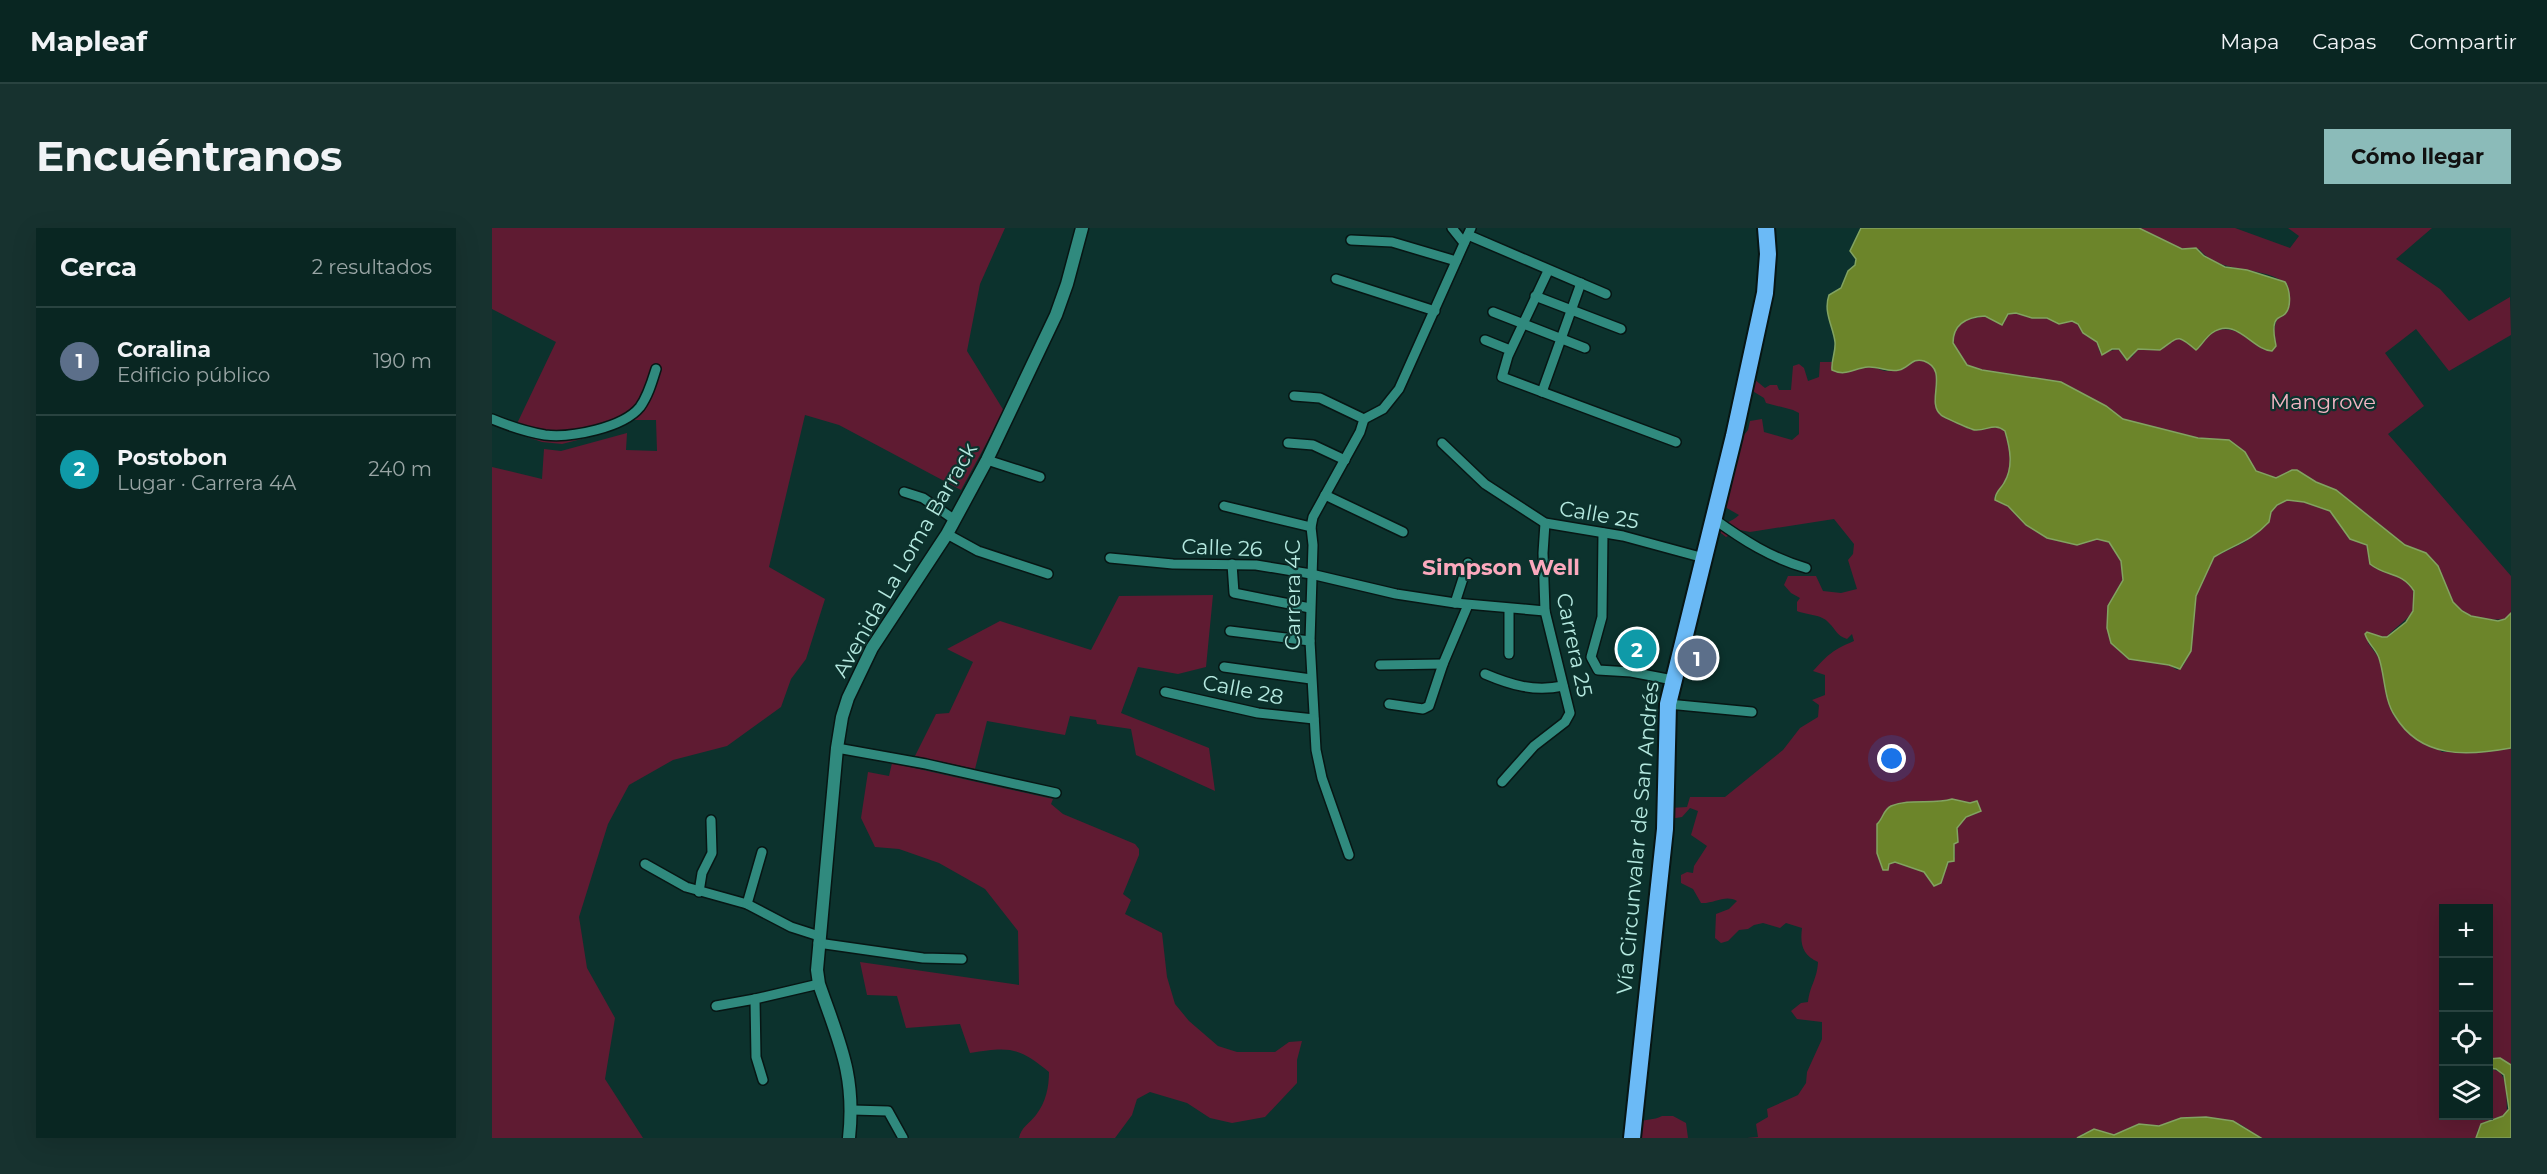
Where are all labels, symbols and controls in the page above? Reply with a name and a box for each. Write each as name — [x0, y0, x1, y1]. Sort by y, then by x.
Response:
text: Mapleaf — [30, 24, 147, 58]
text: Mapa — [2220, 29, 2279, 54]
text: Capas — [2312, 29, 2376, 54]
text: Compartir — [2409, 29, 2517, 54]
button: Cómo llegar — [2324, 129, 2511, 184]
text: Encuéntranos — [36, 130, 342, 182]
text: Cerca — [60, 251, 137, 283]
text: 2 resultados — [312, 255, 432, 279]
text: Coralina — [117, 336, 211, 363]
text: 1 — [76, 349, 83, 373]
text: 190 m — [373, 349, 432, 373]
text: Edificio público — [117, 363, 270, 387]
park label: Mangrove — [2270, 389, 2376, 414]
street label: Avenida La Loma Barrack — [827, 438, 982, 681]
text: Postobon — [117, 444, 227, 471]
text: 2 — [74, 457, 85, 481]
text: 240 m — [368, 457, 432, 481]
text: Lugar · Carrera 4A — [117, 471, 296, 495]
street label: Calle 25 — [1557, 495, 1641, 534]
street label: Calle 26 — [1181, 534, 1263, 561]
street label: Carrera 4C — [1280, 540, 1305, 650]
district label: Simpson Well — [1422, 554, 1580, 581]
street label: Carrera 25 — [1551, 591, 1598, 699]
pin: 2 — [1618, 626, 1656, 672]
pin: 1 — [1678, 636, 1716, 680]
street label: Calle 28 — [1200, 669, 1286, 710]
street label: Vía Circunvalar de San Andrés — [1611, 681, 1664, 995]
your location — [1877, 744, 1906, 773]
map controls — [2439, 904, 2493, 1120]
button: + — [2439, 904, 2493, 958]
button: − — [2439, 958, 2493, 1012]
button: locate — [2439, 1012, 2493, 1066]
button: layers — [2439, 1066, 2493, 1120]

